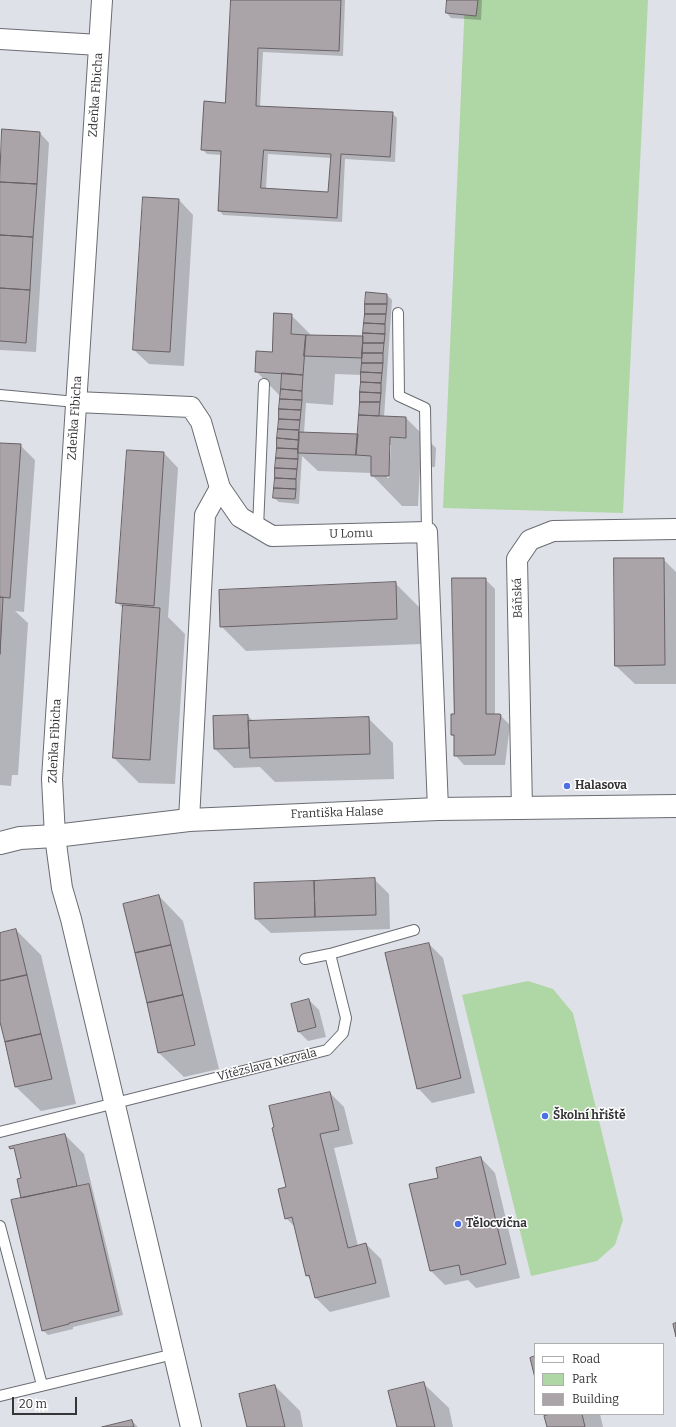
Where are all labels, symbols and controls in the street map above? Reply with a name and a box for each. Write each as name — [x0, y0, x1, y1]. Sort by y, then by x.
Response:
street label: Zdeňka Fibicha — [86, 52, 106, 138]
street label: Zdeňka Fibicha — [65, 375, 85, 461]
street label: U Lomu — [329, 526, 373, 542]
street label: Báňská — [510, 578, 526, 618]
street label: Zdeňka Fibicha — [46, 698, 64, 784]
place label: Halasova — [575, 779, 627, 793]
marker: Halasova — [562, 781, 572, 791]
street label: Františka Halase — [290, 804, 384, 822]
street label: Vítězslava Nezvala — [216, 1046, 318, 1084]
place label: Školní hřiště — [553, 1109, 625, 1123]
marker: Školní hřiště — [540, 1111, 550, 1121]
place label: Tělocvična — [466, 1217, 527, 1231]
marker: Tělocvična — [453, 1219, 463, 1229]
legend — [534, 1343, 664, 1415]
text: Road — [572, 1352, 600, 1366]
text: Park — [572, 1372, 597, 1386]
scale bar — [14, 1389, 79, 1415]
text: Building — [572, 1392, 619, 1406]
text: 20 m — [19, 1397, 47, 1411]

